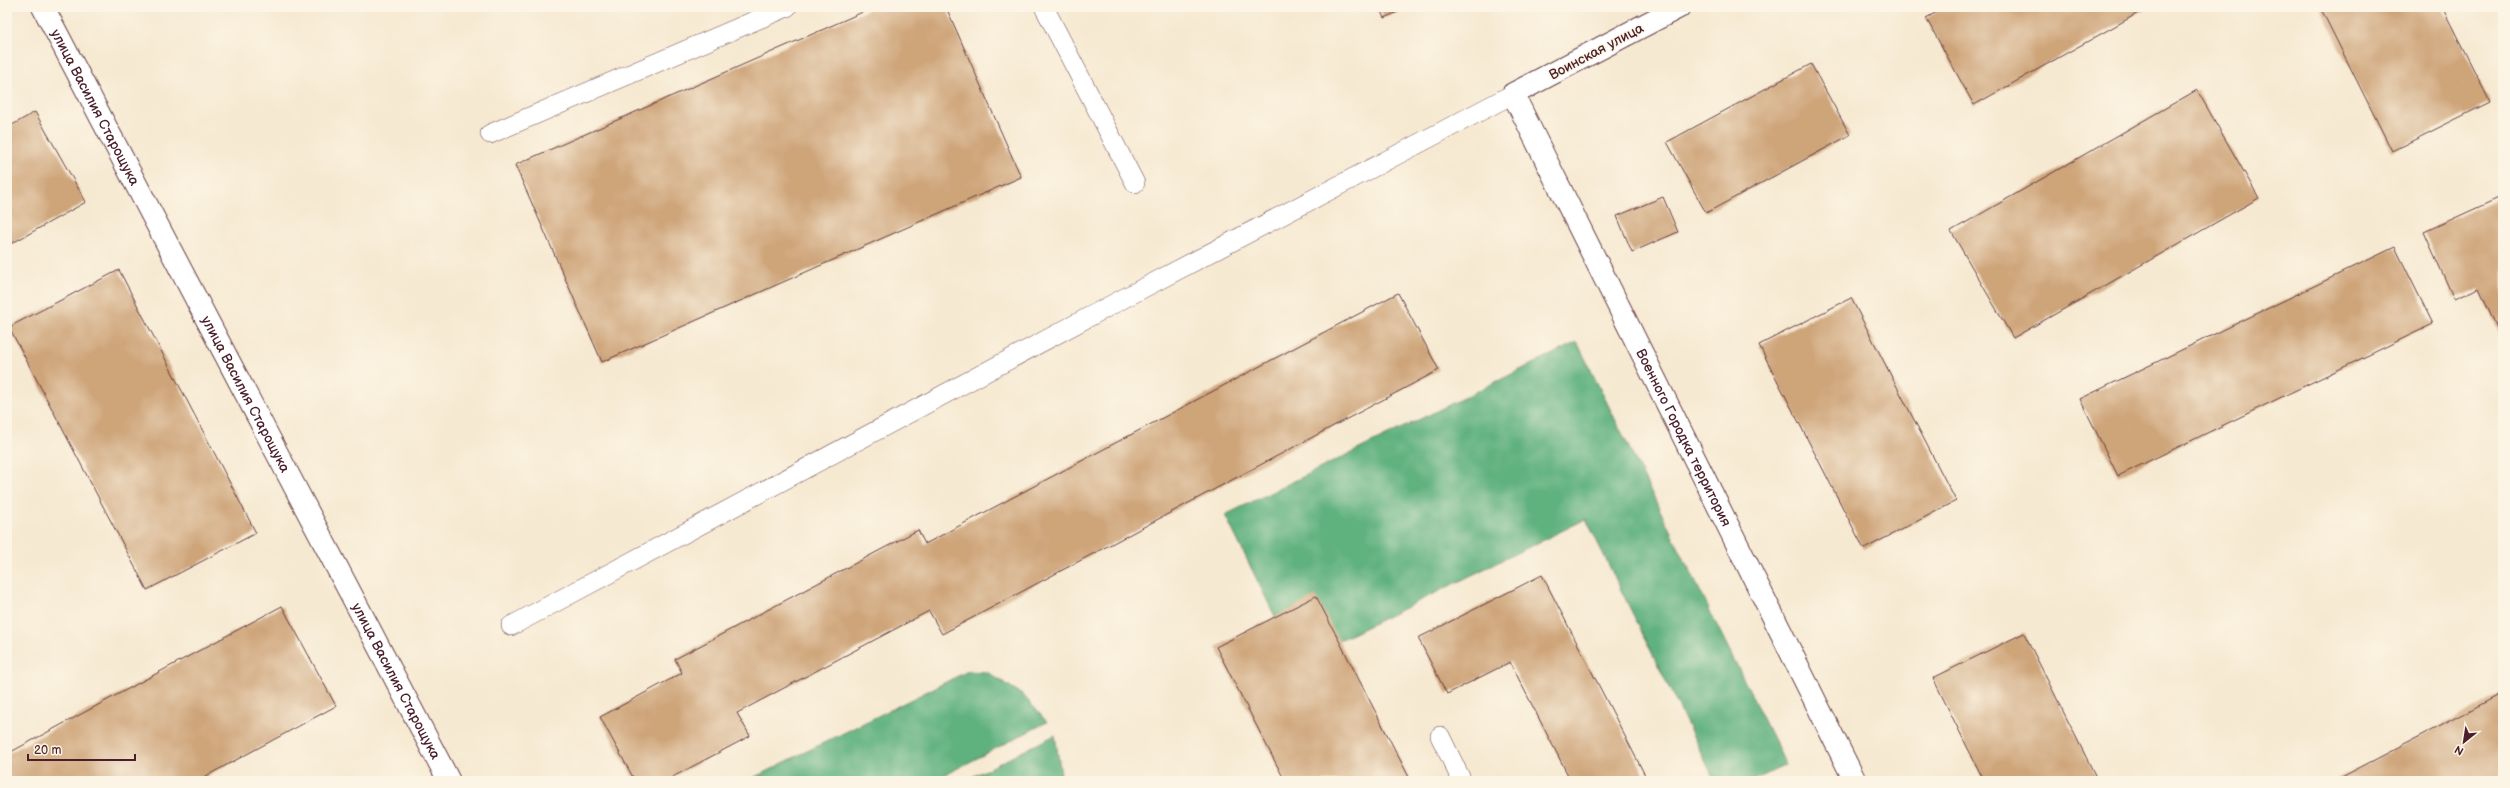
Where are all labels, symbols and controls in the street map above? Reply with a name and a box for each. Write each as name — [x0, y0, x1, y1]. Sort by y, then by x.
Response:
street label: Воинская улица — [1546, 19, 1647, 83]
street label: улица Василия Старощука — [47, 26, 143, 189]
street label: улица Василия Старощука — [198, 313, 294, 476]
street label: Военного Городка территория — [1632, 346, 1735, 529]
street label: улица Василия Старощука — [348, 600, 444, 763]
north arrow — [2444, 722, 2484, 762]
scale bar — [28, 736, 135, 762]
text: 20 m — [34, 743, 61, 758]
text: N — [2452, 743, 2466, 758]

